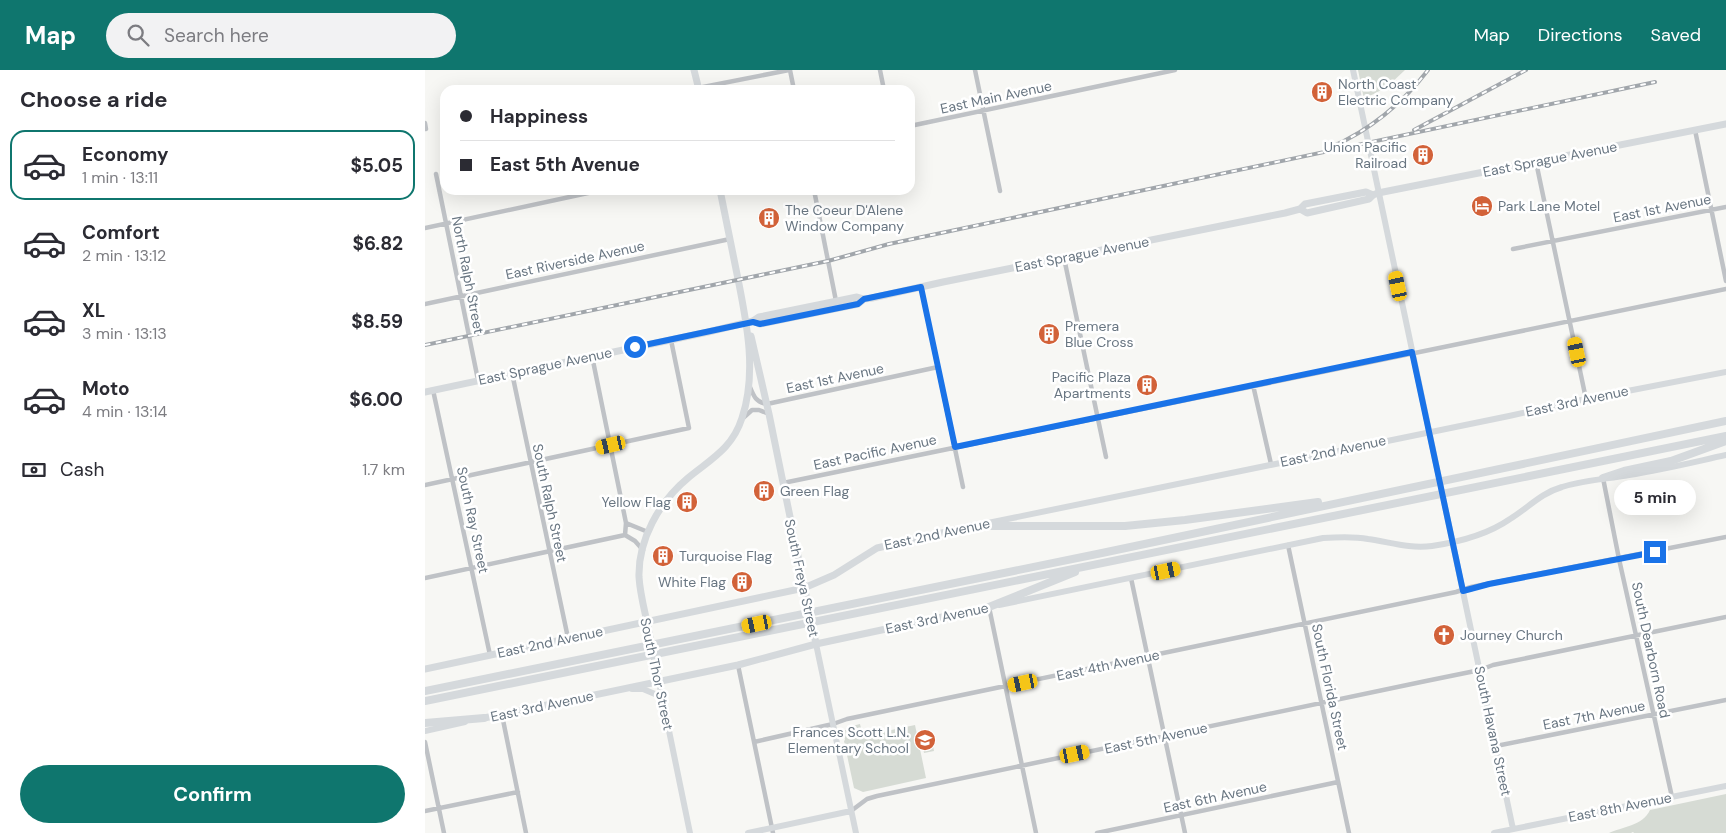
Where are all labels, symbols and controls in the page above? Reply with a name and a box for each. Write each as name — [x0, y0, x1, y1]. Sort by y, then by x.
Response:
search box — [106, 13, 456, 58]
text: Map — [25, 20, 76, 51]
icon: search — [124, 21, 152, 49]
text: Search here — [164, 23, 269, 48]
text: Map — [1474, 23, 1510, 47]
text: Directions — [1538, 23, 1623, 47]
text: Saved — [1651, 23, 1701, 47]
place label: North Coast Electric Company — [1338, 75, 1454, 109]
street label: East Main Avenue — [939, 76, 1053, 118]
building icon: North Coast Electric Company — [1310, 80, 1334, 104]
text: Choose a ride — [20, 85, 168, 114]
text: Happiness — [490, 104, 588, 129]
street label: East Sprague Avenue — [1481, 137, 1619, 181]
place label: Union Pacific Railroad — [1324, 138, 1407, 172]
text: Economy — [82, 142, 169, 167]
icon: car — [22, 143, 67, 188]
building icon: Union Pacific Railroad — [1411, 143, 1435, 167]
text: East 5th Avenue — [490, 152, 640, 177]
text: $5.05 — [350, 153, 403, 178]
text: 1 min · 13:11 — [82, 167, 158, 188]
street label: East 1st Avenue — [1612, 190, 1713, 226]
hotel icon: Park Lane Motel — [1470, 194, 1494, 218]
place label: Park Lane Motel — [1498, 197, 1600, 215]
place label: The Coeur D'Alene Window Company — [785, 201, 904, 235]
building icon: The Coeur D'Alene Window Company — [757, 206, 781, 230]
street label: North Ralph Street — [448, 215, 488, 335]
text: Comfort — [82, 220, 160, 245]
icon: car — [22, 221, 67, 266]
text: $6.82 — [352, 231, 403, 256]
street label: East Sprague Avenue — [1013, 232, 1151, 276]
street label: East Riverside Avenue — [504, 236, 646, 284]
text: 2 min · 13:12 — [82, 245, 166, 266]
car — [1387, 270, 1408, 302]
text: XL — [82, 298, 105, 323]
icon: car — [22, 299, 67, 344]
text: $8.59 — [351, 309, 403, 334]
place label: Premera Blue Cross — [1065, 317, 1134, 351]
building icon: Premera Blue Cross — [1037, 322, 1061, 346]
text: 3 min · 13:13 — [82, 323, 167, 344]
route start — [624, 336, 646, 358]
car — [1566, 336, 1587, 368]
street label: East Sprague Avenue — [477, 343, 614, 389]
street label: East 1st Avenue — [785, 359, 885, 397]
place label: Pacific Plaza Apartments — [1052, 368, 1131, 402]
building icon: Pacific Plaza Apartments — [1135, 373, 1159, 397]
text: Moto — [82, 376, 130, 401]
icon: car — [22, 377, 67, 422]
street label: East 3rd Avenue — [1524, 381, 1630, 421]
text: $6.00 — [349, 387, 403, 412]
text: 4 min · 13:14 — [82, 401, 167, 422]
street label: East Pacific Avenue — [812, 430, 938, 474]
street label: East 2nd Avenue — [1278, 431, 1388, 471]
car — [594, 434, 627, 456]
street label: South Ralph Street — [529, 442, 571, 564]
icon: cash — [20, 456, 48, 484]
text: Cash — [60, 457, 104, 482]
text: 1.7 km — [362, 459, 405, 480]
street label: South Ray Street — [453, 465, 493, 575]
building icon: Green Flag — [752, 479, 776, 503]
callout: 5 min — [1614, 480, 1696, 514]
place label: Green Flag — [780, 482, 849, 500]
text: 5 min — [1633, 487, 1677, 508]
building icon: Yellow Flag — [675, 490, 699, 514]
place label: Yellow Flag — [601, 493, 671, 511]
street label: East 2nd Avenue — [882, 514, 992, 554]
street label: South Freya Street — [781, 517, 823, 639]
route end — [1644, 541, 1666, 563]
building icon: Turquoise Flag — [651, 544, 675, 568]
place label: Turquoise Flag — [679, 547, 772, 565]
car — [1149, 561, 1182, 581]
building icon: White Flag — [730, 570, 754, 594]
place label: White Flag — [658, 573, 726, 591]
street label: South Dearborn Road — [1628, 580, 1674, 720]
street label: East 3rd Avenue — [884, 598, 990, 638]
car — [740, 614, 773, 634]
street label: South Thor Street — [636, 616, 678, 732]
street label: East 2nd Avenue — [495, 622, 605, 662]
street label: South Florida Street — [1308, 622, 1352, 752]
church icon: Journey Church — [1432, 623, 1456, 647]
place label: Journey Church — [1460, 626, 1563, 644]
street label: East 4th Avenue — [1055, 645, 1161, 685]
street label: South Havana Street — [1470, 664, 1516, 798]
car — [1006, 673, 1039, 693]
street label: East 3rd Avenue — [489, 686, 595, 726]
street label: East 7th Avenue — [1541, 696, 1647, 734]
street label: East 5th Avenue — [1103, 718, 1209, 758]
place label: Frances Scott L.N. Elementary School — [788, 723, 909, 757]
school or university icon: Frances Scott L.N. Elementary School — [913, 728, 937, 752]
car — [1058, 744, 1091, 764]
button: Confirm — [20, 765, 405, 823]
street label: East 6th Avenue — [1162, 777, 1268, 817]
street label: East 8th Avenue — [1567, 788, 1673, 826]

